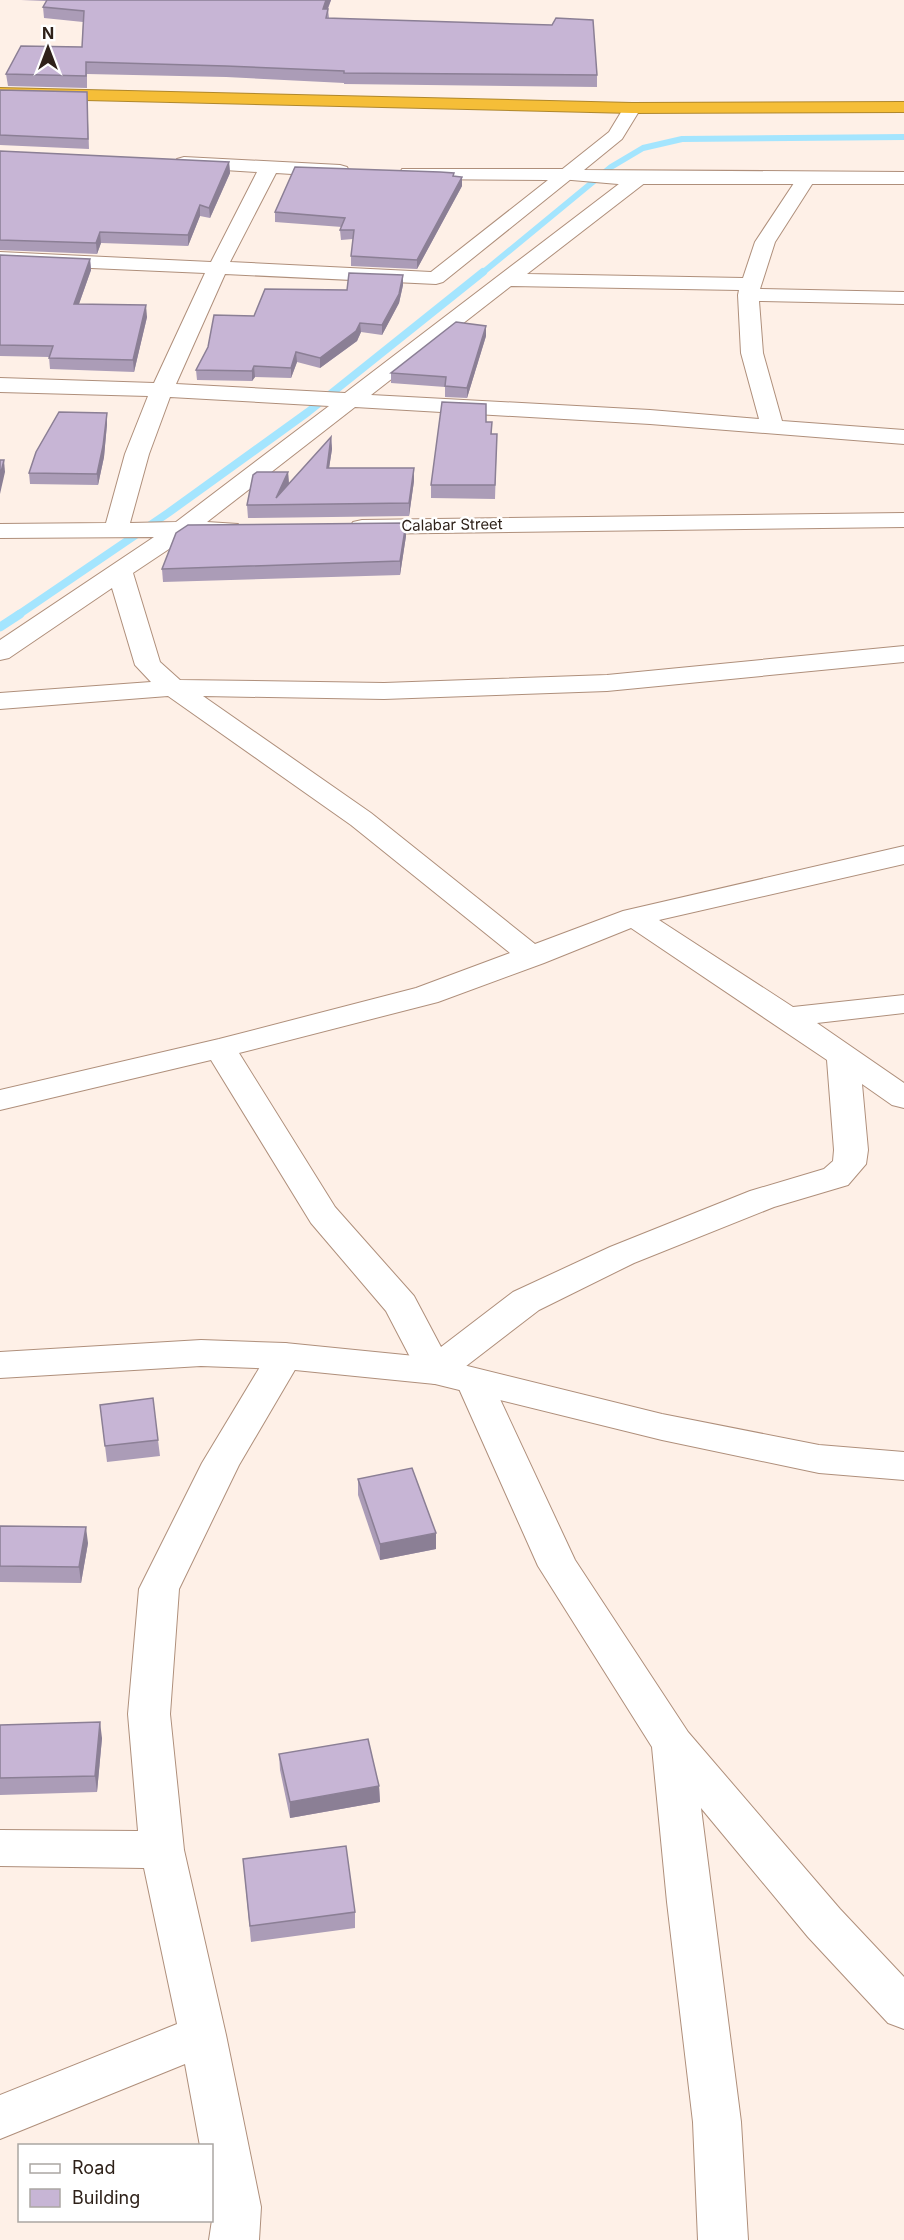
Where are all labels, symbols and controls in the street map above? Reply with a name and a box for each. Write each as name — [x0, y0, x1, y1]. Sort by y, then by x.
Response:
north arrow — [18, 18, 78, 78]
text: N — [42, 23, 54, 43]
street label: Calabar Street — [401, 514, 503, 535]
legend — [18, 2144, 213, 2222]
text: Road — [72, 2157, 115, 2178]
text: Building — [72, 2187, 140, 2208]

